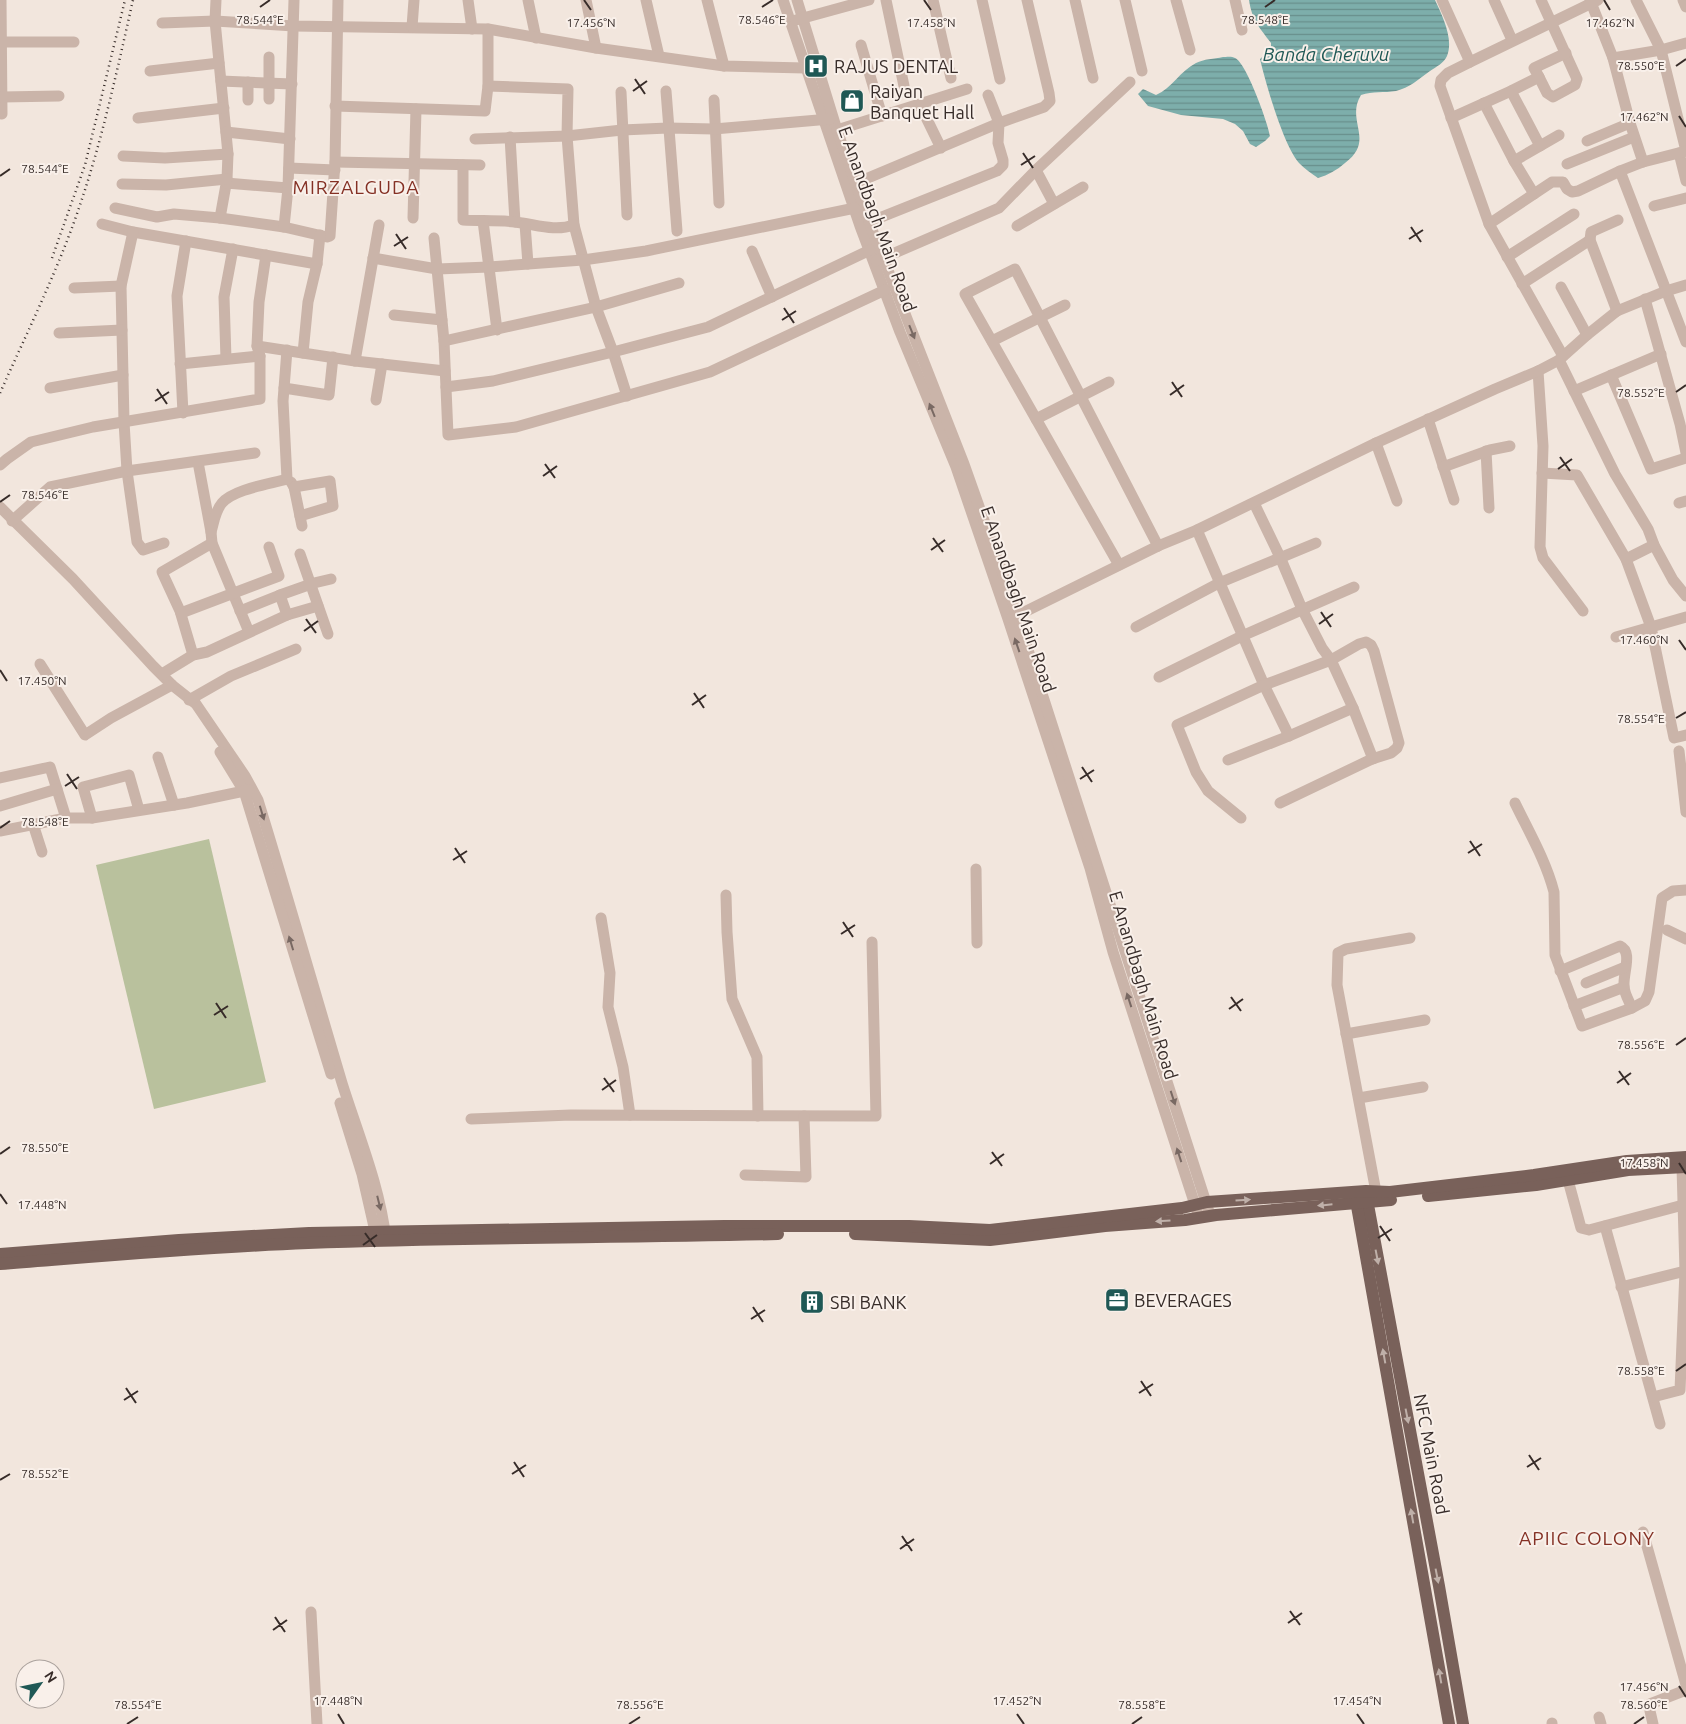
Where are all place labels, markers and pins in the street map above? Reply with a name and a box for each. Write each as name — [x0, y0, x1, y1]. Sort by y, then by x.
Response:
hospital icon: RAJUS DENTAL — [803, 53, 829, 79]
place label: RAJUS DENTAL — [834, 56, 958, 76]
place label: Raiyan Banquet Hall — [870, 81, 974, 122]
shop icon: Raiyan Banquet Hall — [839, 88, 865, 114]
office icon: BEVERAGES — [1104, 1287, 1130, 1313]
building icon: SBI BANK — [799, 1289, 825, 1315]
place label: BEVERAGES — [1134, 1290, 1232, 1310]
place label: SBI BANK — [830, 1292, 907, 1312]

